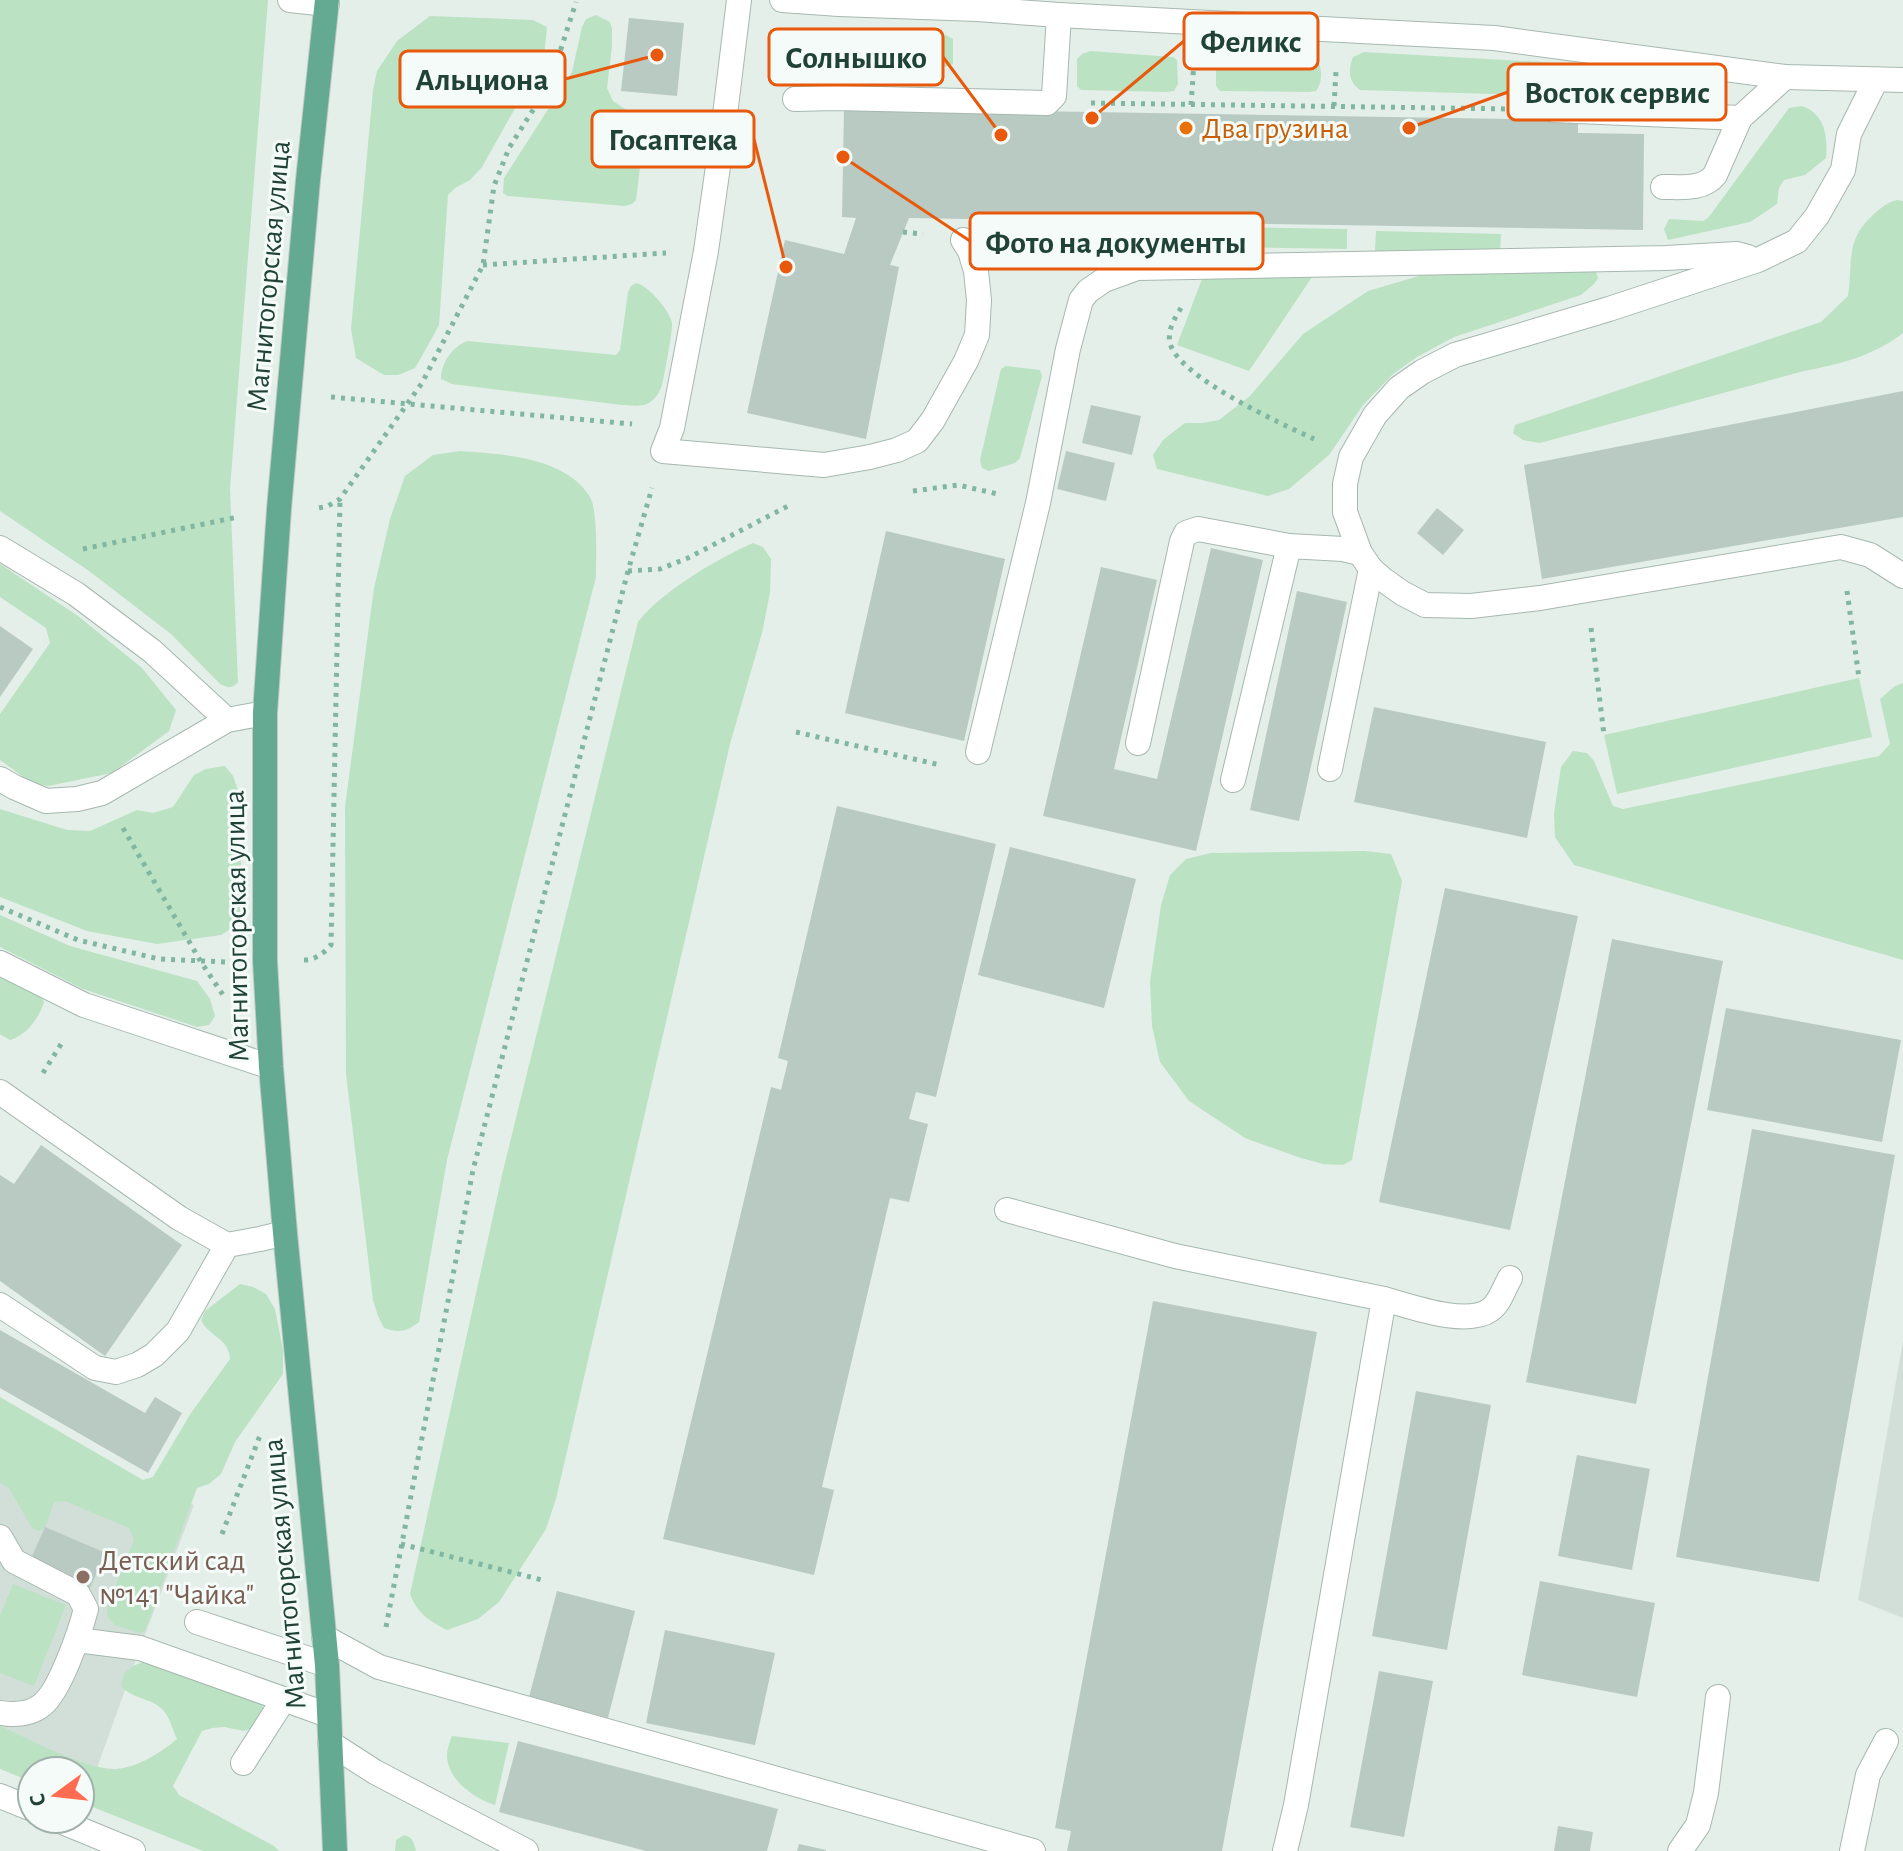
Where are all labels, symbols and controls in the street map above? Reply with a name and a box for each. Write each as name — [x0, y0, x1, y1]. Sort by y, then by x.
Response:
callout: Феликс — [1184, 13, 1318, 69]
text: Феликс — [1200, 26, 1302, 58]
callout: Солнышко — [769, 29, 943, 85]
text: Солнышко — [785, 42, 927, 74]
callout: Альциона — [400, 51, 565, 107]
text: Альциона — [415, 64, 549, 96]
callout: Восток сервис — [1508, 64, 1726, 120]
text: Восток сервис — [1524, 77, 1710, 109]
callout: Госаптека — [592, 111, 754, 167]
place label: Два грузина — [1202, 114, 1349, 144]
marker: Два грузина — [1177, 119, 1195, 137]
text: Госаптека — [608, 124, 738, 156]
street label: Магнитогорская улица — [242, 139, 296, 413]
callout: Фото на документы — [970, 213, 1263, 269]
text: Фото на документы — [985, 227, 1247, 259]
street label: Магнитогорская улица — [220, 790, 254, 1062]
street label: Магнитогорская улица — [258, 1437, 312, 1711]
place label: Детский сад №141 "Чайка" — [99, 1546, 254, 1610]
marker: Детский сад №141 "Чайка" — [74, 1568, 92, 1586]
north arrow — [16, 1755, 96, 1835]
text: С — [25, 1791, 50, 1809]

